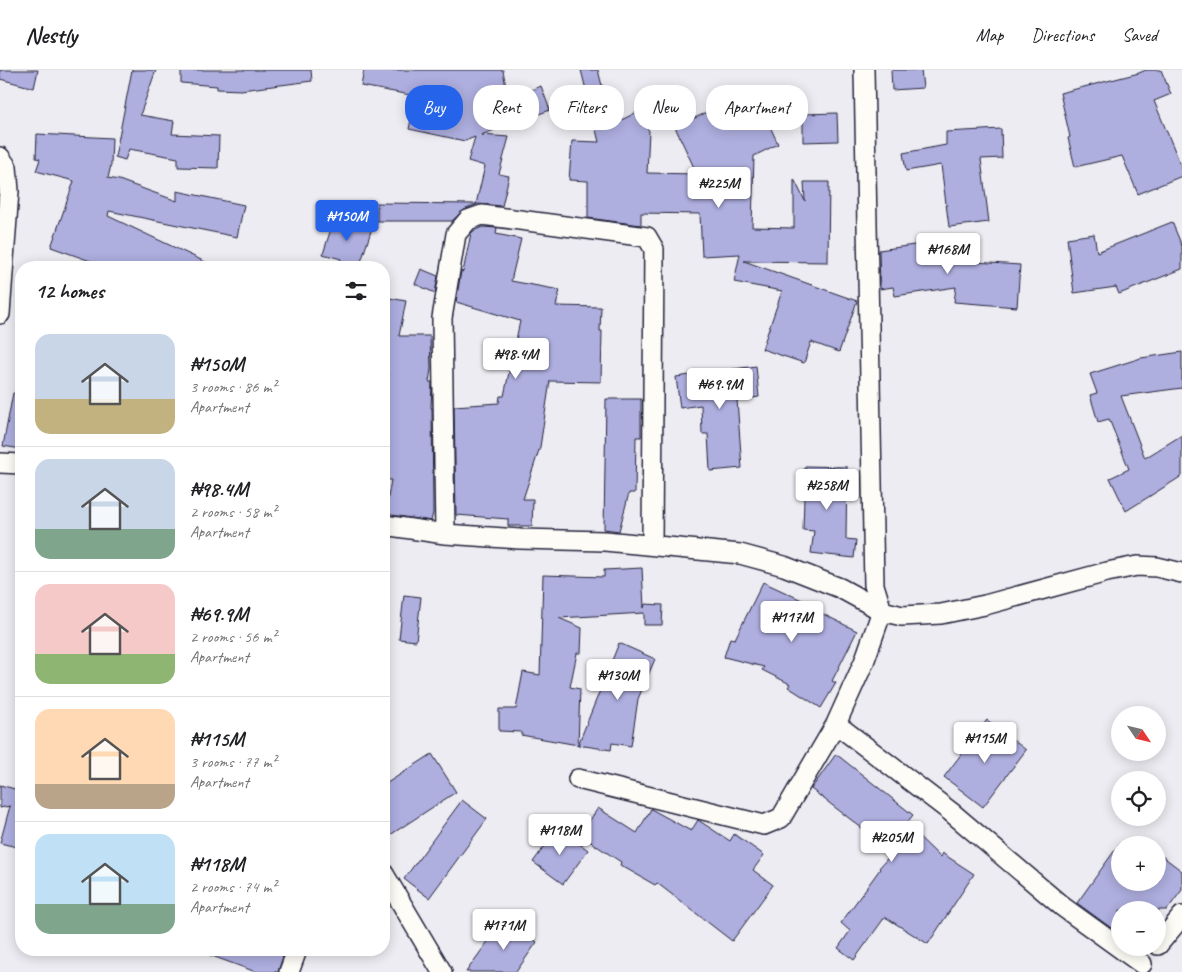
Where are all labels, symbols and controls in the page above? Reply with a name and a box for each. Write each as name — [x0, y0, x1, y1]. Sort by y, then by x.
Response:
text: Nestly — [25, 20, 77, 50]
text: Map — [976, 24, 1003, 46]
text: Directions — [1031, 24, 1094, 46]
text: Saved — [1122, 24, 1157, 46]
chip: Buy — [405, 85, 463, 130]
chip: Rent — [473, 85, 539, 130]
chip: Filters — [549, 85, 624, 130]
chip: New — [634, 85, 696, 130]
chip: Apartment — [706, 85, 808, 130]
pin: ₦225M — [684, 166, 754, 209]
text: ₦225M — [699, 173, 739, 193]
pin: ₦150M — [312, 200, 382, 242]
text: ₦150M — [327, 206, 367, 226]
pin: ₦168M — [913, 232, 983, 275]
text: ₦168M — [927, 239, 969, 259]
icon: filters — [342, 277, 370, 305]
text: 12 homes — [35, 278, 104, 304]
pin: ₦98.4M — [475, 338, 557, 380]
text: ₦98.4M — [494, 344, 538, 364]
text: ₦150M — [190, 351, 244, 377]
icon: home — [75, 354, 135, 414]
pin: ₦69.9M — [679, 368, 761, 410]
text: ₦69.9M — [698, 374, 742, 394]
text: 3 rooms · 86 m² — [190, 377, 276, 397]
text: Apartment — [190, 397, 249, 417]
pin: ₦258M — [792, 468, 862, 511]
text: ₦258M — [807, 475, 847, 495]
text: ₦98.4M — [190, 476, 248, 502]
icon: home — [75, 479, 135, 539]
text: 2 rooms · 58 m² — [190, 502, 276, 522]
text: Apartment — [190, 522, 249, 542]
pin: ₦117M — [757, 600, 827, 643]
text: ₦69.9M — [190, 601, 248, 627]
icon: home — [75, 604, 135, 664]
text: ₦117M — [771, 607, 813, 627]
text: 2 rooms · 56 m² — [190, 627, 276, 647]
text: Apartment — [190, 647, 249, 667]
pin: ₦130M — [583, 658, 653, 701]
text: ₦130M — [597, 665, 639, 685]
north arrow — [1111, 706, 1166, 761]
map controls — [1111, 706, 1166, 956]
pin: ₦115M — [950, 722, 1020, 764]
text: ₦115M — [190, 726, 244, 752]
text: ₦115M — [965, 728, 1005, 748]
icon: home — [75, 729, 135, 789]
text: 3 rooms · 77 m² — [190, 752, 276, 772]
button: locate — [1111, 771, 1166, 826]
text: Apartment — [190, 772, 249, 792]
pin: ₦118M — [525, 814, 595, 856]
text: ₦118M — [539, 820, 581, 840]
pin: ₦205M — [857, 820, 927, 863]
text: ₦205M — [872, 827, 912, 847]
button: + — [1111, 836, 1166, 891]
text: ₦118M — [190, 851, 244, 877]
icon: home — [75, 854, 135, 914]
text: 2 rooms · 74 m² — [190, 877, 276, 897]
text: Apartment — [190, 897, 249, 917]
button: − — [1111, 901, 1166, 956]
pin: ₦171M — [469, 908, 539, 951]
text: ₦171M — [483, 915, 525, 935]

